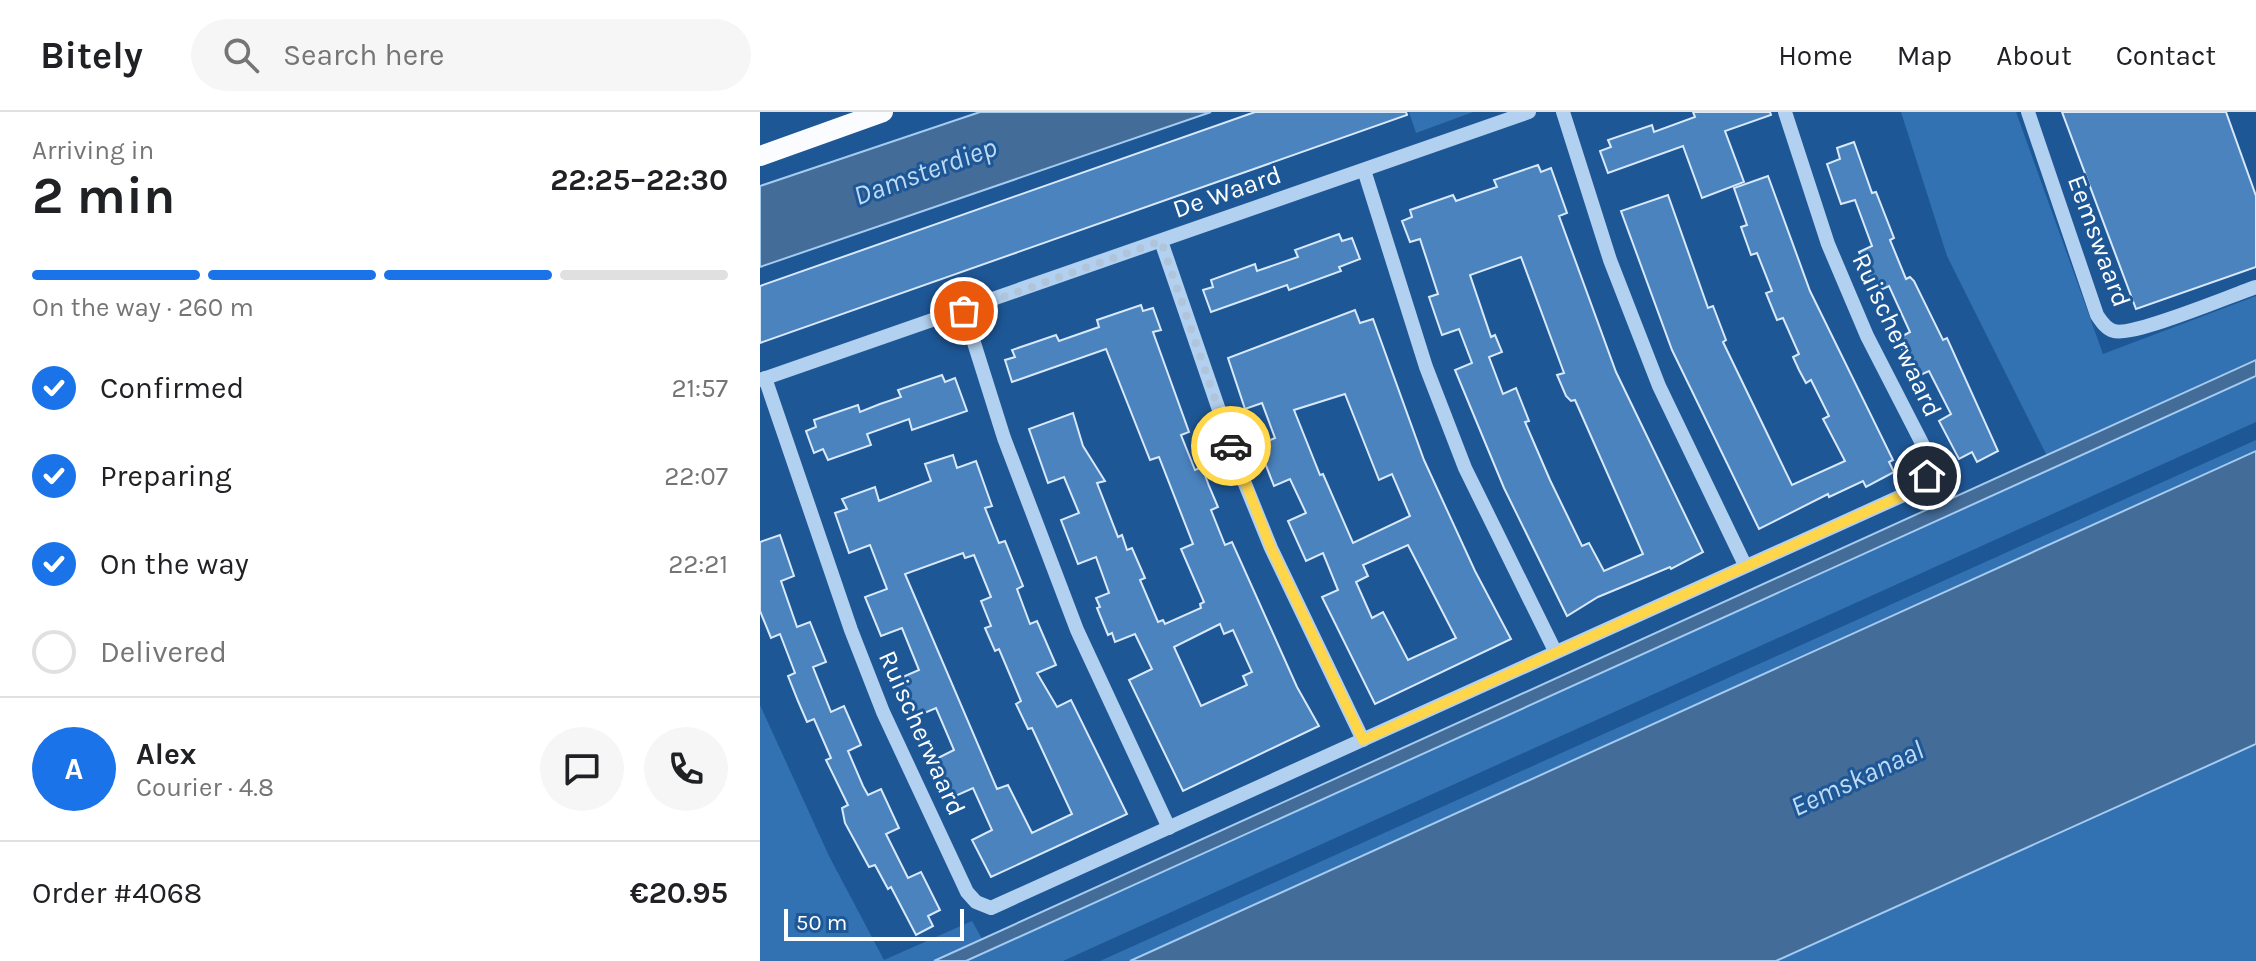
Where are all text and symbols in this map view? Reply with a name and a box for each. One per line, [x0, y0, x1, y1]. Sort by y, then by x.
search box [191, 19, 751, 91]
text: Bitely [40, 33, 143, 78]
icon: search [219, 33, 263, 77]
text: Search here [283, 37, 444, 73]
text: Home [1778, 39, 1853, 72]
text: Map [1897, 39, 1952, 72]
text: About [1996, 39, 2072, 72]
text: Contact [2116, 39, 2216, 72]
water label: Damsterdiep [849, 130, 1001, 212]
text: Arriving in [32, 135, 154, 166]
street label: De Waard [1169, 159, 1285, 225]
text: 22:25–22:30 [550, 162, 728, 198]
text: 2 min [32, 165, 175, 226]
street label: Eemswaard [2061, 171, 2137, 311]
street label: Ruischerwaard [1846, 248, 1948, 422]
pin [930, 277, 998, 345]
icon: bag [942, 289, 986, 333]
text: On the way · 260 m [32, 292, 254, 323]
icon: check [32, 366, 76, 410]
text: Confirmed [100, 370, 244, 406]
text: 21:57 [671, 373, 728, 404]
courier [1191, 406, 1271, 486]
icon: car [1209, 424, 1253, 468]
pin [1893, 442, 1961, 510]
icon: check [32, 454, 76, 498]
icon: home [1905, 454, 1949, 498]
text: Preparing [100, 458, 232, 494]
text: 22:07 [664, 461, 728, 492]
icon: check [32, 542, 76, 586]
text: On the way [100, 546, 249, 582]
text: 22:21 [668, 549, 728, 580]
text: Delivered [100, 634, 227, 670]
street label: Ruischerwaard [872, 646, 972, 820]
button: chat [540, 727, 624, 811]
button: phone [644, 727, 728, 811]
water label: Eemskanaal [1785, 733, 1929, 823]
text: Alex [136, 736, 196, 772]
text: A [65, 751, 83, 787]
text: Courier · 4.8 [136, 772, 274, 803]
text: Order #4068 [32, 875, 202, 911]
text: €20.95 [630, 875, 728, 911]
scale bar [784, 905, 964, 941]
text: 50 m [796, 910, 847, 936]

